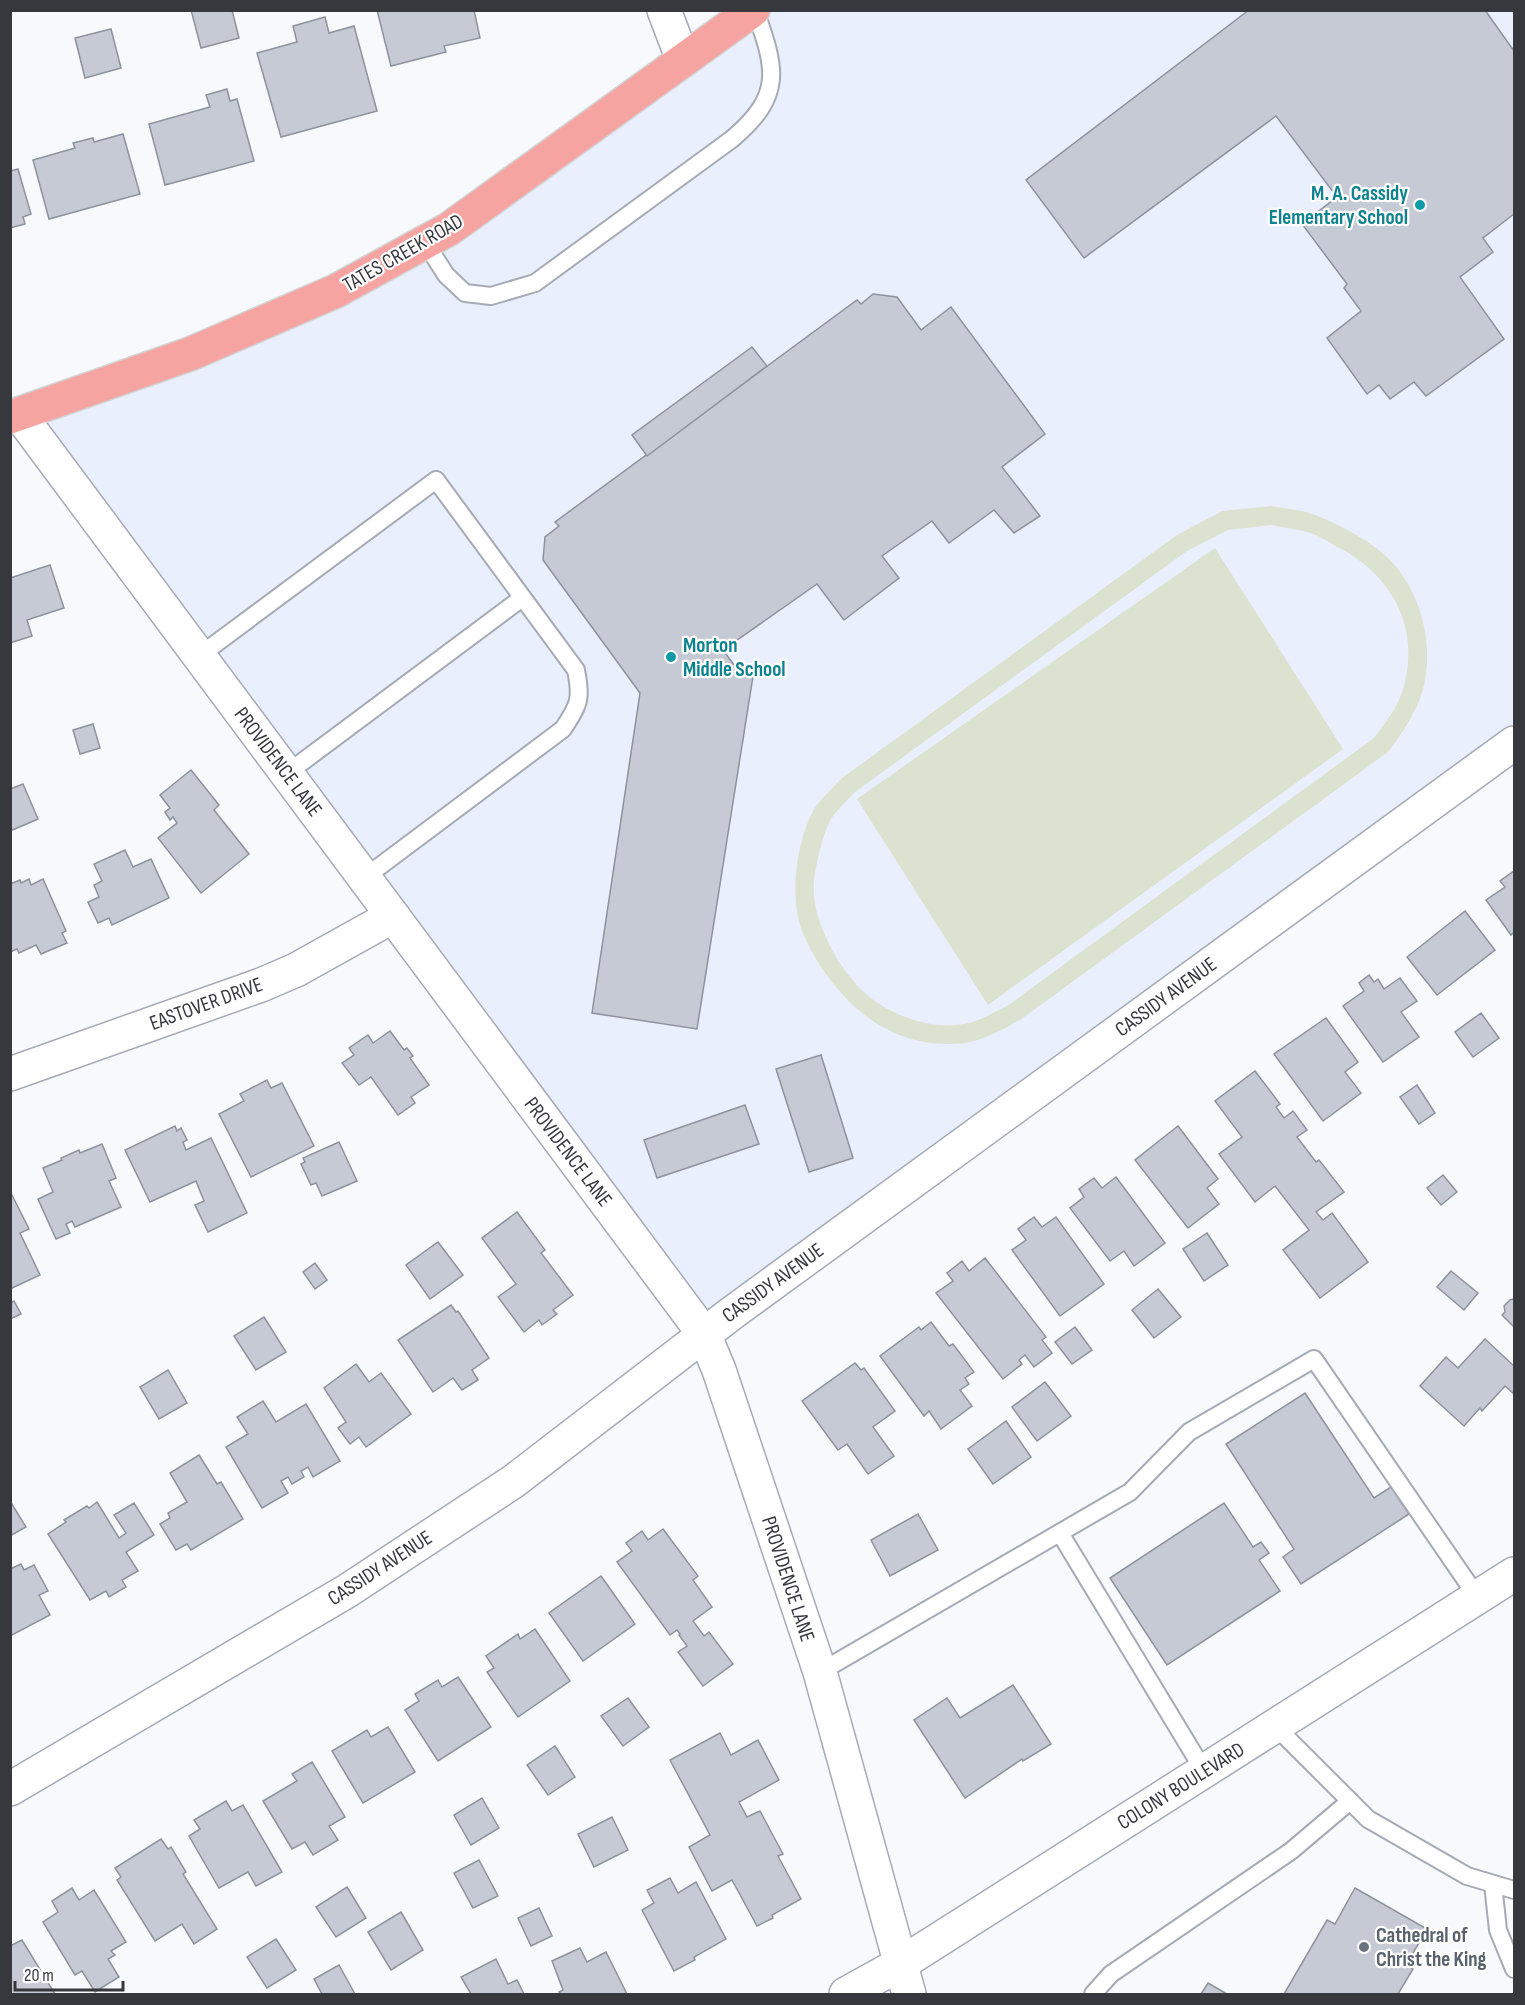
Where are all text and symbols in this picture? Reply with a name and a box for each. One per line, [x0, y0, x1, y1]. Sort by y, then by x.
place label: M. A. Cassidy Elementary School [1269, 181, 1408, 230]
marker: M. A. Cassidy Elementary School [1413, 198, 1427, 212]
street label: TATES CREEK ROAD [339, 209, 467, 297]
place label: Morton Middle School [683, 633, 786, 682]
marker: Morton Middle School [664, 650, 678, 664]
street label: PROVIDENCE LANE [229, 702, 327, 822]
street label: CASSIDY AVENUE [1110, 952, 1222, 1042]
street label: EASTOVER DRIVE [146, 972, 266, 1036]
street label: PROVIDENCE LANE [519, 1092, 617, 1212]
street label: CASSIDY AVENUE [717, 1238, 829, 1328]
street label: PROVIDENCE LANE [756, 1513, 820, 1645]
street label: CASSIDY AVENUE [323, 1525, 437, 1611]
street label: COLONY BOULEVARD [1113, 1737, 1249, 1835]
place label: Cathedral of Christ the King [1376, 1923, 1487, 1972]
marker: Cathedral of Christ the King [1357, 1940, 1371, 1954]
scale bar [15, 1954, 123, 1992]
text: 20 m [24, 1965, 54, 1986]

